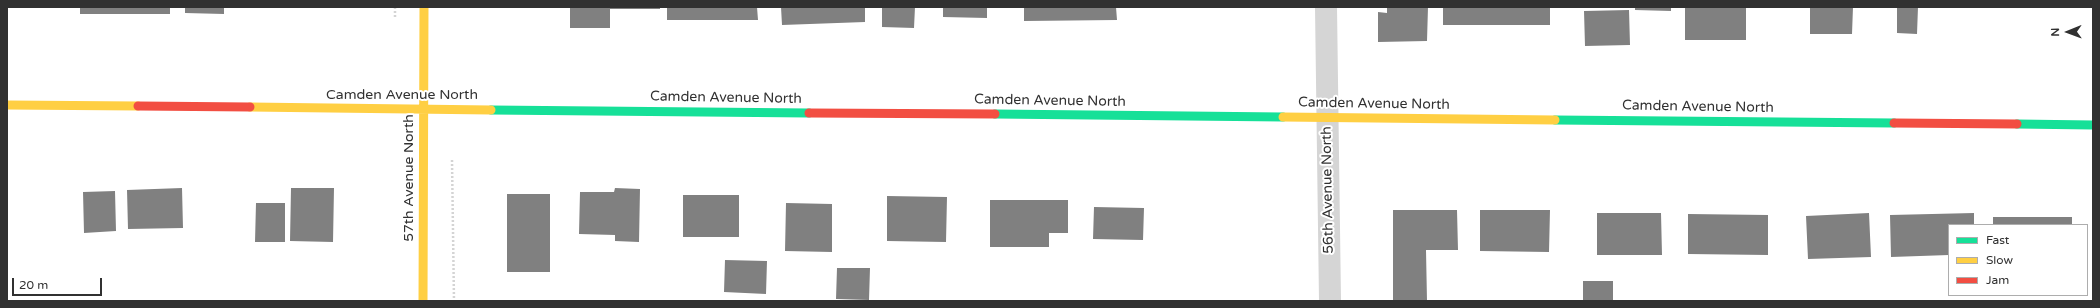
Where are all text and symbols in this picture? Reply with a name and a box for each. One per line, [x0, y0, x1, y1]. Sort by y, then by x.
north arrow [2048, 12, 2088, 52]
text: N [2049, 28, 2062, 37]
street label: Camden Avenue North [326, 87, 478, 103]
street label: Camden Avenue North [650, 88, 802, 108]
street label: Camden Avenue North [974, 91, 1126, 111]
street label: Camden Avenue North [1298, 94, 1450, 114]
street label: Camden Avenue North [1622, 97, 1774, 117]
street label: 57th Avenue North [401, 114, 417, 242]
street label: 56th Avenue North [1318, 126, 1338, 254]
legend [1948, 224, 2088, 296]
text: Fast [1986, 233, 2009, 247]
text: Slow [1986, 253, 2013, 267]
scale bar [14, 270, 104, 296]
text: Jam [1986, 273, 2009, 287]
text: 20 m [19, 278, 48, 292]

